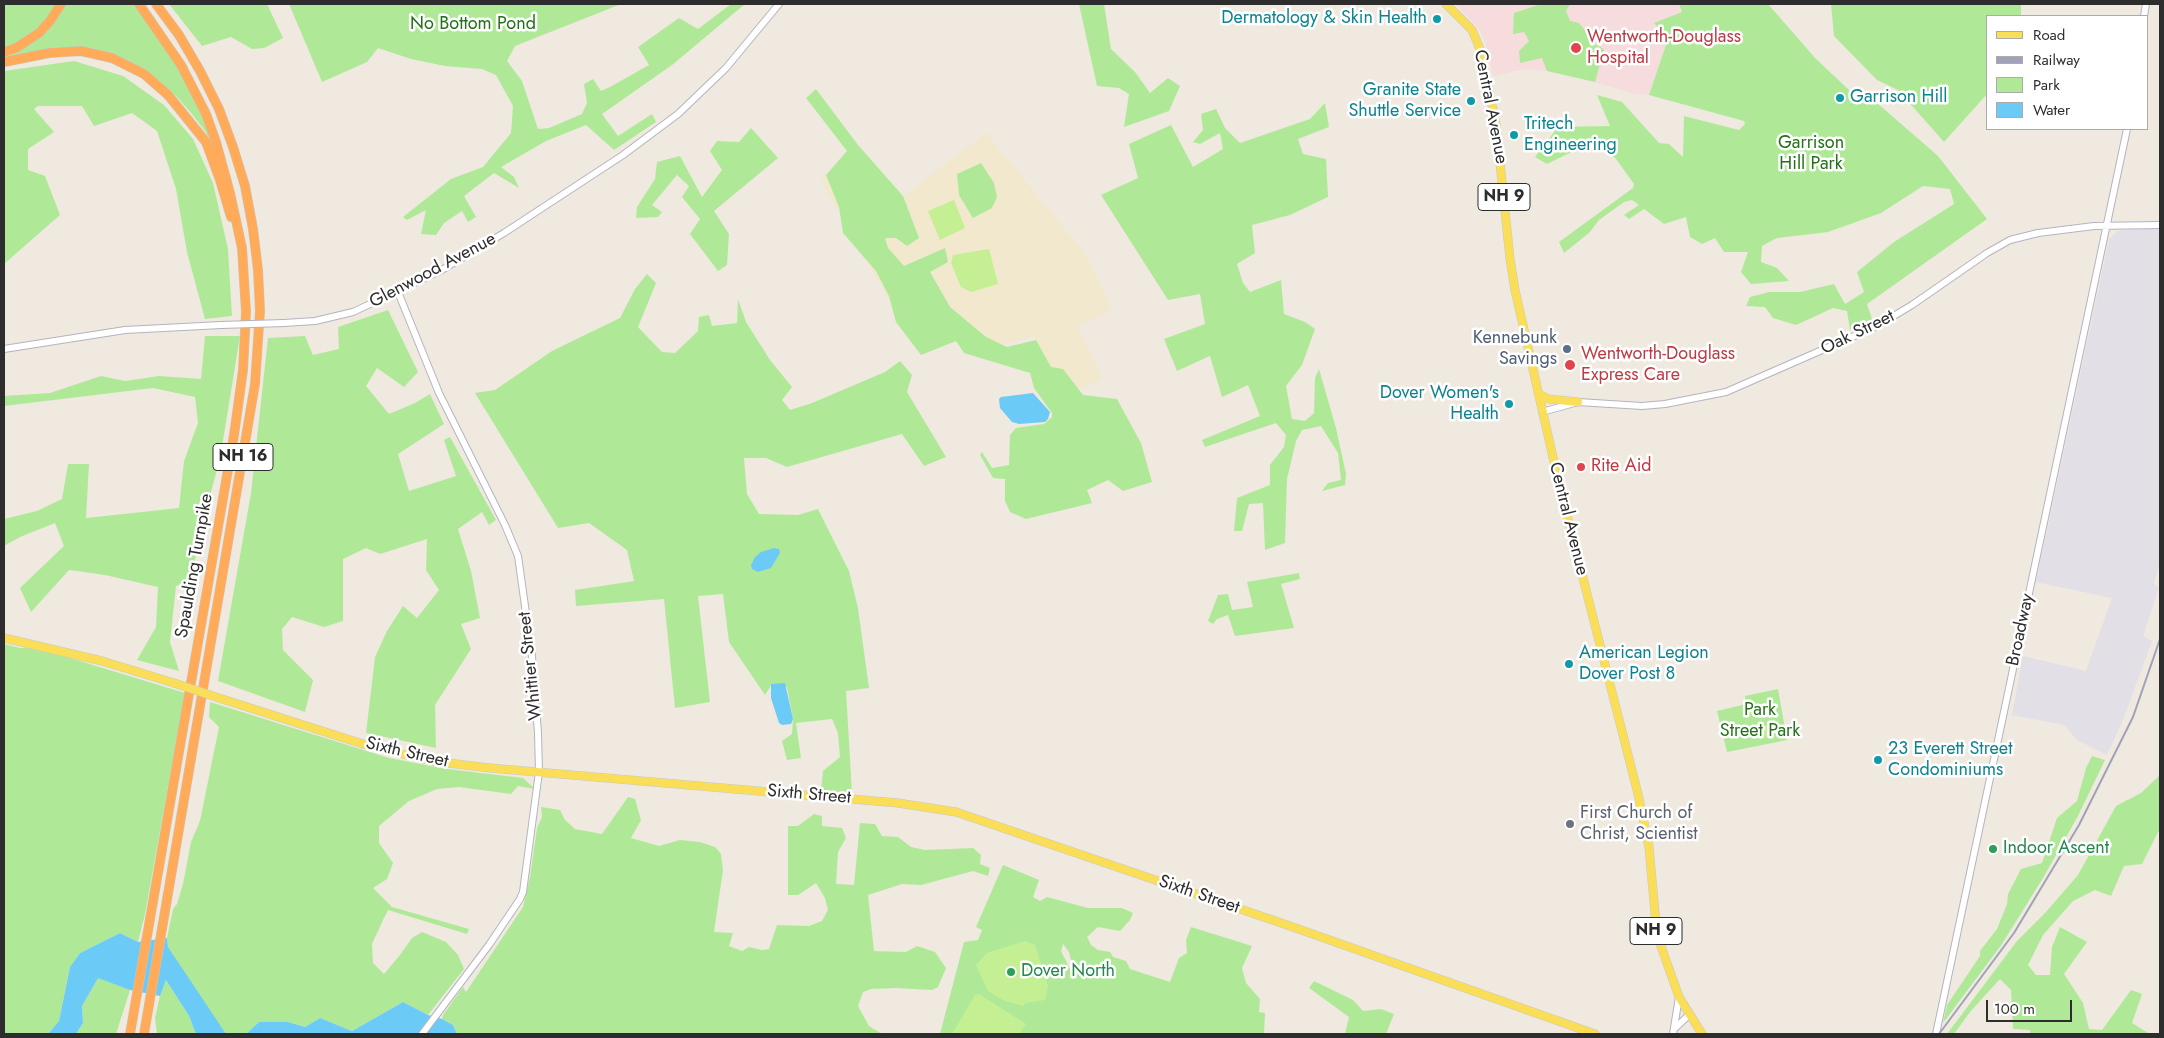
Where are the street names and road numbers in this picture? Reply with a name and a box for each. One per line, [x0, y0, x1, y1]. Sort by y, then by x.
street label: Central Avenue [1468, 48, 1512, 166]
road number: NH 9 [1478, 183, 1530, 210]
street label: Glenwood Avenue [366, 229, 500, 313]
street label: Oak Street [1818, 306, 1898, 360]
road number: NH 16 [213, 444, 273, 471]
street label: Central Avenue [1544, 460, 1592, 578]
street label: Spaulding Turnpike [172, 492, 218, 640]
street label: Broadway [2003, 592, 2039, 668]
street label: Whittier Street [515, 611, 547, 721]
street label: Sixth Street [364, 733, 450, 773]
street label: Sixth Street [766, 781, 852, 809]
street label: Sixth Street [1156, 871, 1242, 919]
road number: NH 9 [1630, 918, 1682, 944]

